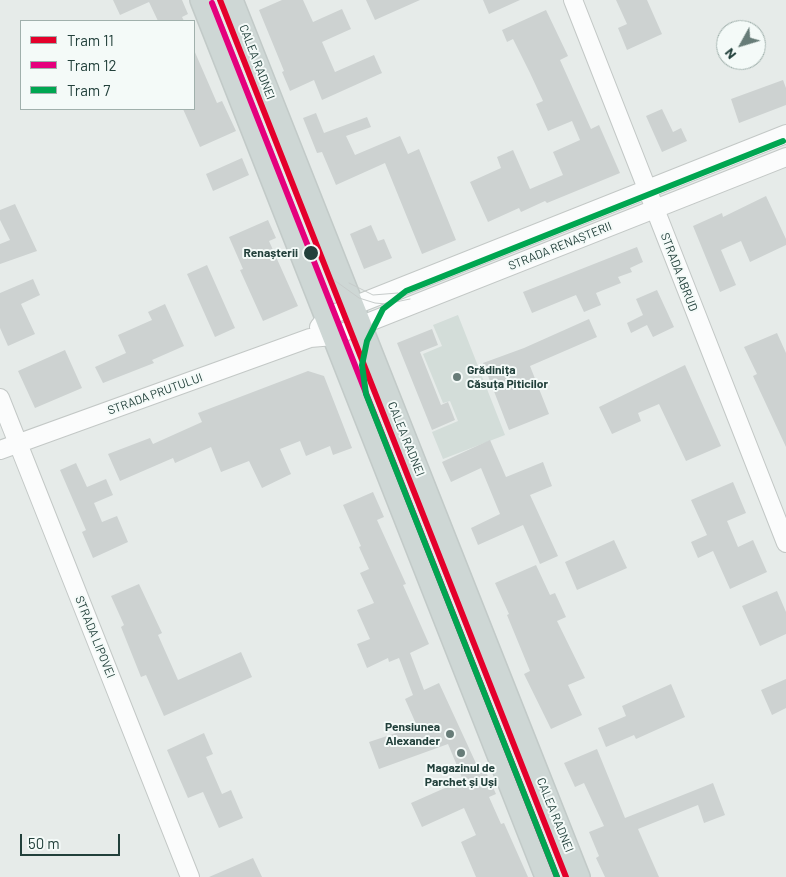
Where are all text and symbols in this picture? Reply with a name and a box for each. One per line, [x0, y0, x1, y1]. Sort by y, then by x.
legend [20, 20, 195, 110]
north arrow [716, 20, 766, 70]
street label: CALEA RADNEI [236, 22, 278, 102]
text: Tram 11 [67, 31, 114, 49]
text: N [720, 45, 739, 63]
text: Tram 12 [67, 56, 117, 74]
text: Tram 7 [67, 81, 110, 99]
street label: STRADA RENAȘTERII [506, 219, 614, 273]
street label: STRADA ABRUD [657, 231, 701, 313]
marker: Renașterii [302, 244, 320, 262]
place label: Renașterii [243, 246, 298, 260]
place label: Grădinița Căsuța Piticilor [467, 363, 548, 391]
street label: STRADA PRUTULUI [106, 370, 204, 418]
marker: Grădinița Căsuța Piticilor [451, 371, 463, 383]
street label: CALEA RADNEI [385, 400, 427, 478]
street label: STRADA LIPOVEI [72, 594, 118, 680]
place label: Pensiunea Alexander [385, 720, 440, 748]
marker: Pensiunea Alexander [444, 728, 456, 740]
marker: Magazinul de Parchet și Uși [455, 747, 467, 759]
place label: Magazinul de Parchet și Uși [425, 761, 497, 789]
street label: CALEA RADNEI [534, 776, 576, 854]
scale bar [22, 824, 122, 856]
text: 50 m [28, 834, 60, 852]

